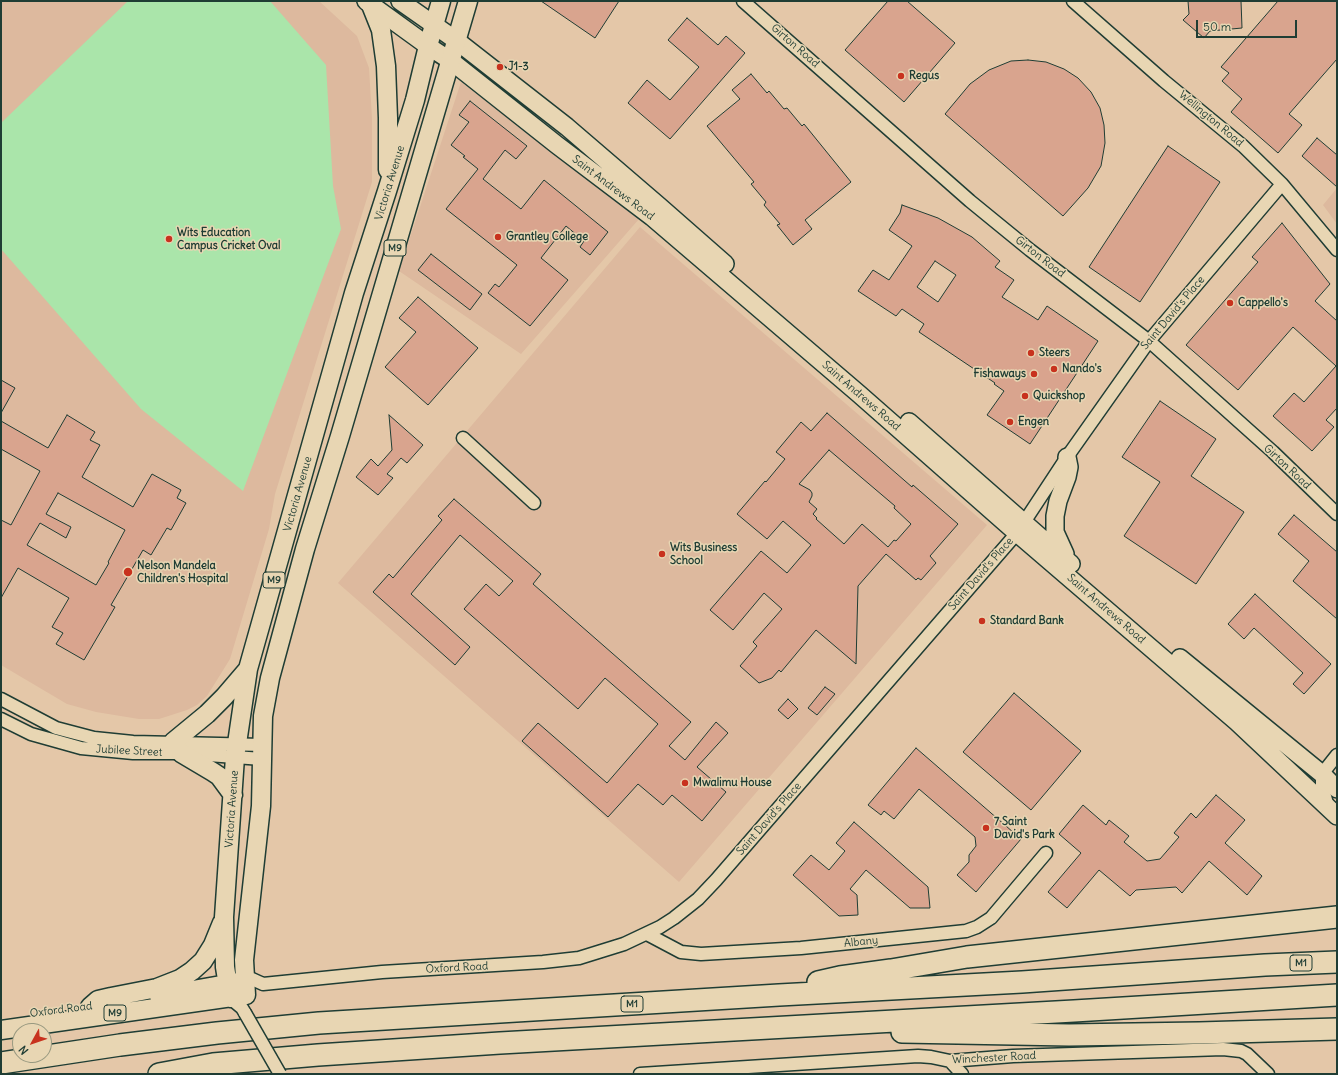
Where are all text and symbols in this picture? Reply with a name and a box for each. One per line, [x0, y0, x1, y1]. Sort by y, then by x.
scale bar [1198, 12, 1299, 38]
text: 50 m [1203, 19, 1231, 34]
street label: Girton Road [768, 21, 822, 71]
place label: J1-3 [508, 60, 529, 74]
marker: J1-3 [495, 62, 505, 72]
place label: Regus [909, 69, 939, 83]
marker: Regus [896, 71, 906, 81]
street label: Wellington Road [1176, 88, 1246, 150]
street label: Victoria Avenue [372, 144, 408, 222]
street label: Saint Andrews Road [569, 153, 657, 223]
place label: Wits Education Campus Cricket Oval [177, 226, 280, 252]
place label: Grantley College [506, 230, 588, 244]
marker: Grantley College [493, 232, 503, 242]
street label: Girton Road [1012, 233, 1068, 281]
marker: Wits Education Campus Cricket Oval [164, 234, 174, 244]
road number: M9 [384, 240, 406, 256]
street label: Saint David's Place [1138, 273, 1208, 353]
place label: Cappello's [1238, 296, 1288, 310]
marker: Cappello's [1225, 298, 1235, 308]
place label: Steers [1039, 346, 1070, 360]
marker: Steers [1026, 348, 1036, 358]
street label: Saint Andrews Road [819, 358, 903, 434]
place label: Nando's [1062, 362, 1102, 376]
marker: Nando's [1049, 364, 1059, 374]
place label: Fishaways [974, 367, 1026, 381]
marker: Fishaways [1029, 369, 1039, 379]
place label: Quickshop [1033, 389, 1085, 403]
marker: Quickshop [1020, 391, 1030, 401]
place label: Engen [1018, 415, 1049, 429]
marker: Engen [1005, 417, 1015, 427]
street label: Girton Road [1261, 442, 1313, 492]
street label: Victoria Avenue [281, 455, 315, 533]
street label: Saint David's Place [946, 535, 1016, 613]
place label: Wits Business School [670, 541, 737, 567]
marker: Wits Business School [657, 549, 667, 559]
place label: Nelson Mandela Children's Hospital [137, 559, 228, 585]
marker: Nelson Mandela Children's Hospital [122, 566, 134, 578]
street label: Saint Andrews Road [1064, 571, 1148, 647]
road number: M9 [263, 572, 285, 588]
place label: Standard Bank [990, 614, 1064, 628]
marker: Standard Bank [977, 616, 987, 626]
street label: Jubilee Street [95, 743, 163, 759]
street label: Victoria Avenue [223, 770, 241, 848]
place label: Mwalimu House [693, 776, 772, 790]
marker: Mwalimu House [680, 778, 690, 788]
street label: Saint David's Place [734, 780, 804, 858]
place label: 7 Saint David's Park [994, 815, 1055, 841]
marker: 7 Saint David's Park [981, 823, 991, 833]
street label: Albany [843, 934, 879, 950]
road number: M1 [1290, 955, 1312, 971]
street label: Oxford Road [425, 960, 489, 976]
road number: M1 [621, 996, 643, 1012]
street label: Oxford Road [29, 1000, 93, 1020]
road number: M9 [104, 1005, 126, 1021]
north arrow [12, 1023, 52, 1063]
text: N [16, 1043, 31, 1057]
street label: Winchester Road [952, 1049, 1036, 1067]

